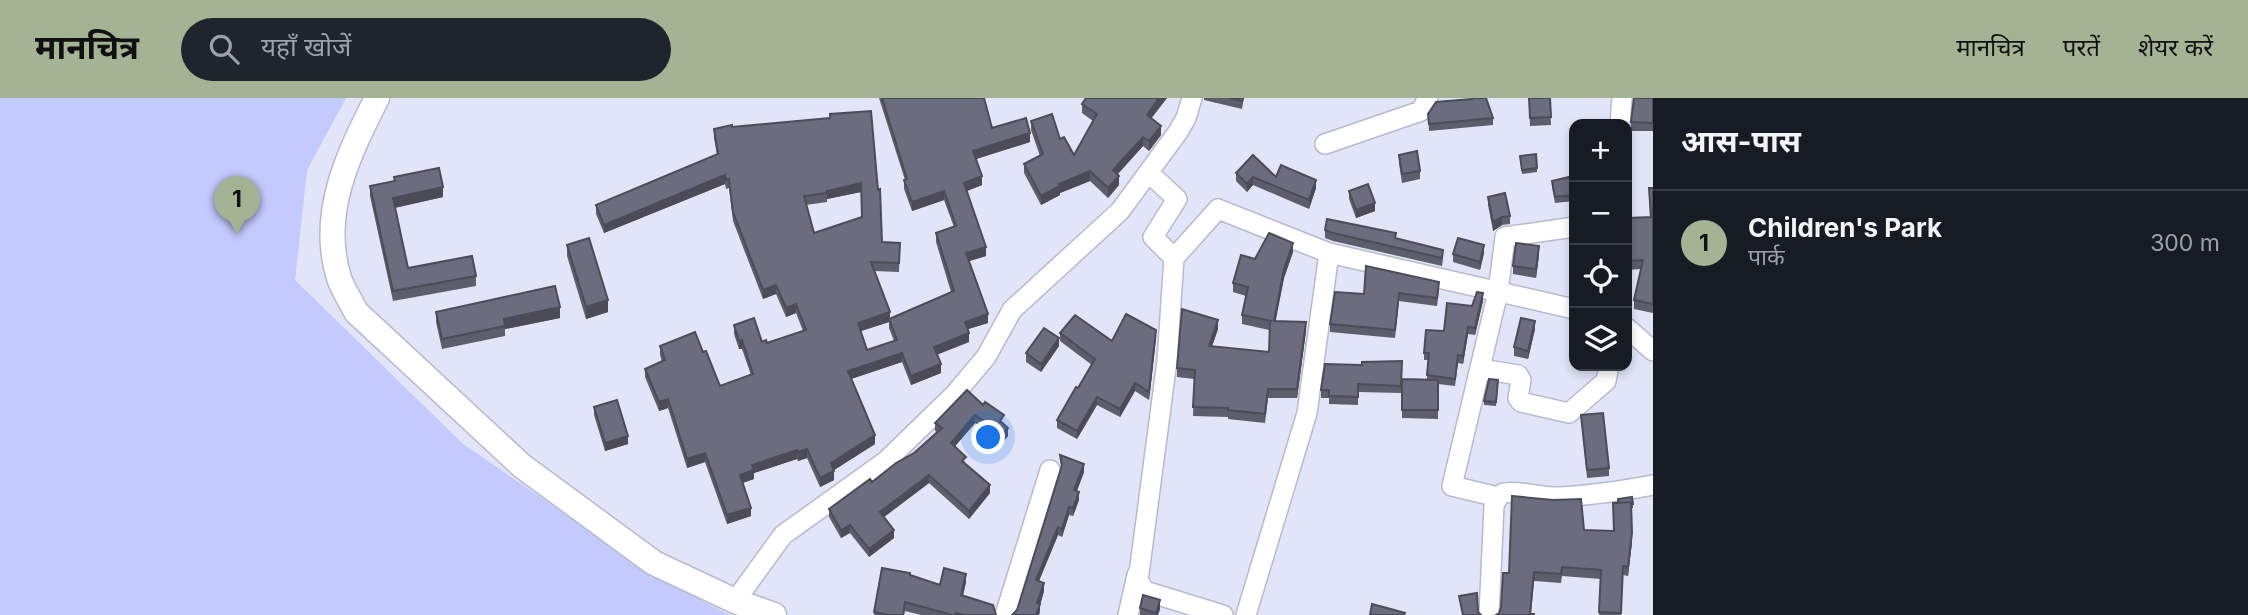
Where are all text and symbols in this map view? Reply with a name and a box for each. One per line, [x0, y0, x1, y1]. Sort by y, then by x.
search box [181, 18, 671, 81]
text: मानचित्र [35, 27, 139, 67]
icon: search [205, 30, 243, 68]
text: यहाँ खोजें [261, 31, 351, 62]
text: मानचित्र [1956, 33, 2025, 62]
text: परतें [2063, 33, 2100, 62]
text: शेयर करें [2138, 33, 2213, 62]
map controls [1569, 119, 1632, 371]
button: + [1569, 119, 1632, 182]
text: आस-पास [1681, 123, 1801, 159]
pin: 1 [214, 176, 260, 234]
button: − [1569, 182, 1632, 245]
text: Children's Park [1748, 212, 1942, 243]
text: 1 [1699, 229, 1709, 257]
text: 300 m [2150, 229, 2220, 257]
text: पार्क [1748, 243, 1785, 271]
button: locate [1569, 245, 1632, 308]
button: layers [1569, 308, 1632, 371]
your location [971, 420, 1005, 454]

